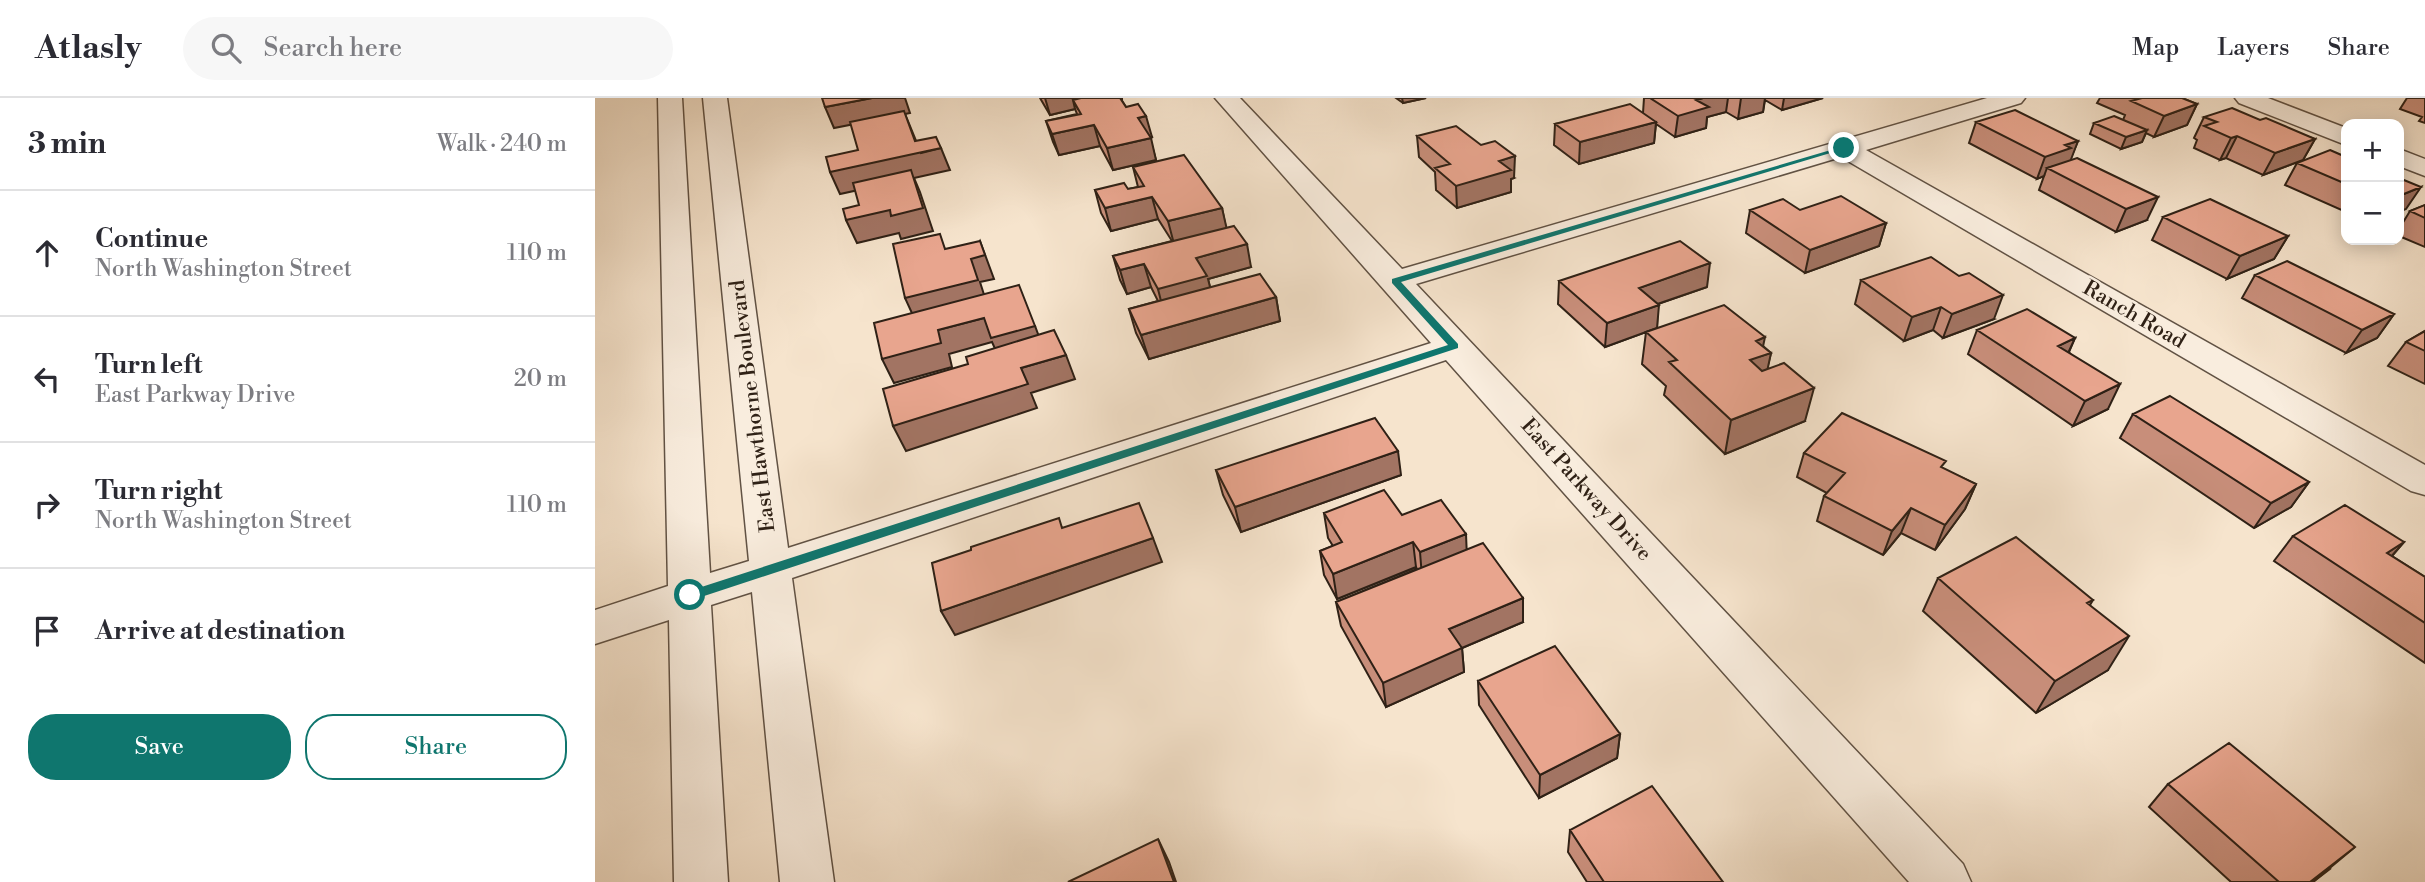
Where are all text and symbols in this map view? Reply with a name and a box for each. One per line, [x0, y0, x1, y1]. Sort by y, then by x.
search box [183, 17, 673, 80]
text: Atlasly [35, 28, 141, 69]
icon: search [207, 29, 245, 67]
text: Search here [263, 32, 402, 64]
text: Map [2132, 33, 2179, 63]
text: Layers [2217, 33, 2289, 63]
text: Share [2327, 33, 2390, 63]
map controls [2341, 119, 2404, 245]
button: + [2341, 119, 2404, 182]
text: 3 min [28, 125, 106, 163]
text: Walk · 240 m [437, 130, 567, 158]
route end [1828, 132, 1859, 163]
button: − [2341, 182, 2404, 245]
text: Continue [95, 223, 208, 255]
icon: ahead [28, 234, 66, 272]
text: 110 m [507, 239, 567, 267]
text: North Washington Street [95, 255, 352, 283]
street label: Ranch Road [2078, 275, 2190, 355]
street label: East Hawthorne Boulevard [725, 278, 781, 534]
text: Turn left [95, 349, 203, 381]
icon: left [28, 360, 66, 398]
text: 20 m [514, 365, 567, 393]
text: East Parkway Drive [95, 381, 295, 409]
street label: East Parkway Drive [1515, 413, 1657, 567]
text: Turn right [95, 475, 223, 507]
icon: right [28, 486, 66, 524]
text: 110 m [507, 491, 567, 519]
text: North Washington Street [95, 507, 352, 535]
route start [674, 579, 705, 610]
icon: arrive [28, 612, 66, 650]
text: Arrive at destination [95, 615, 345, 647]
button: Save [28, 714, 291, 780]
button: Share [305, 714, 567, 780]

